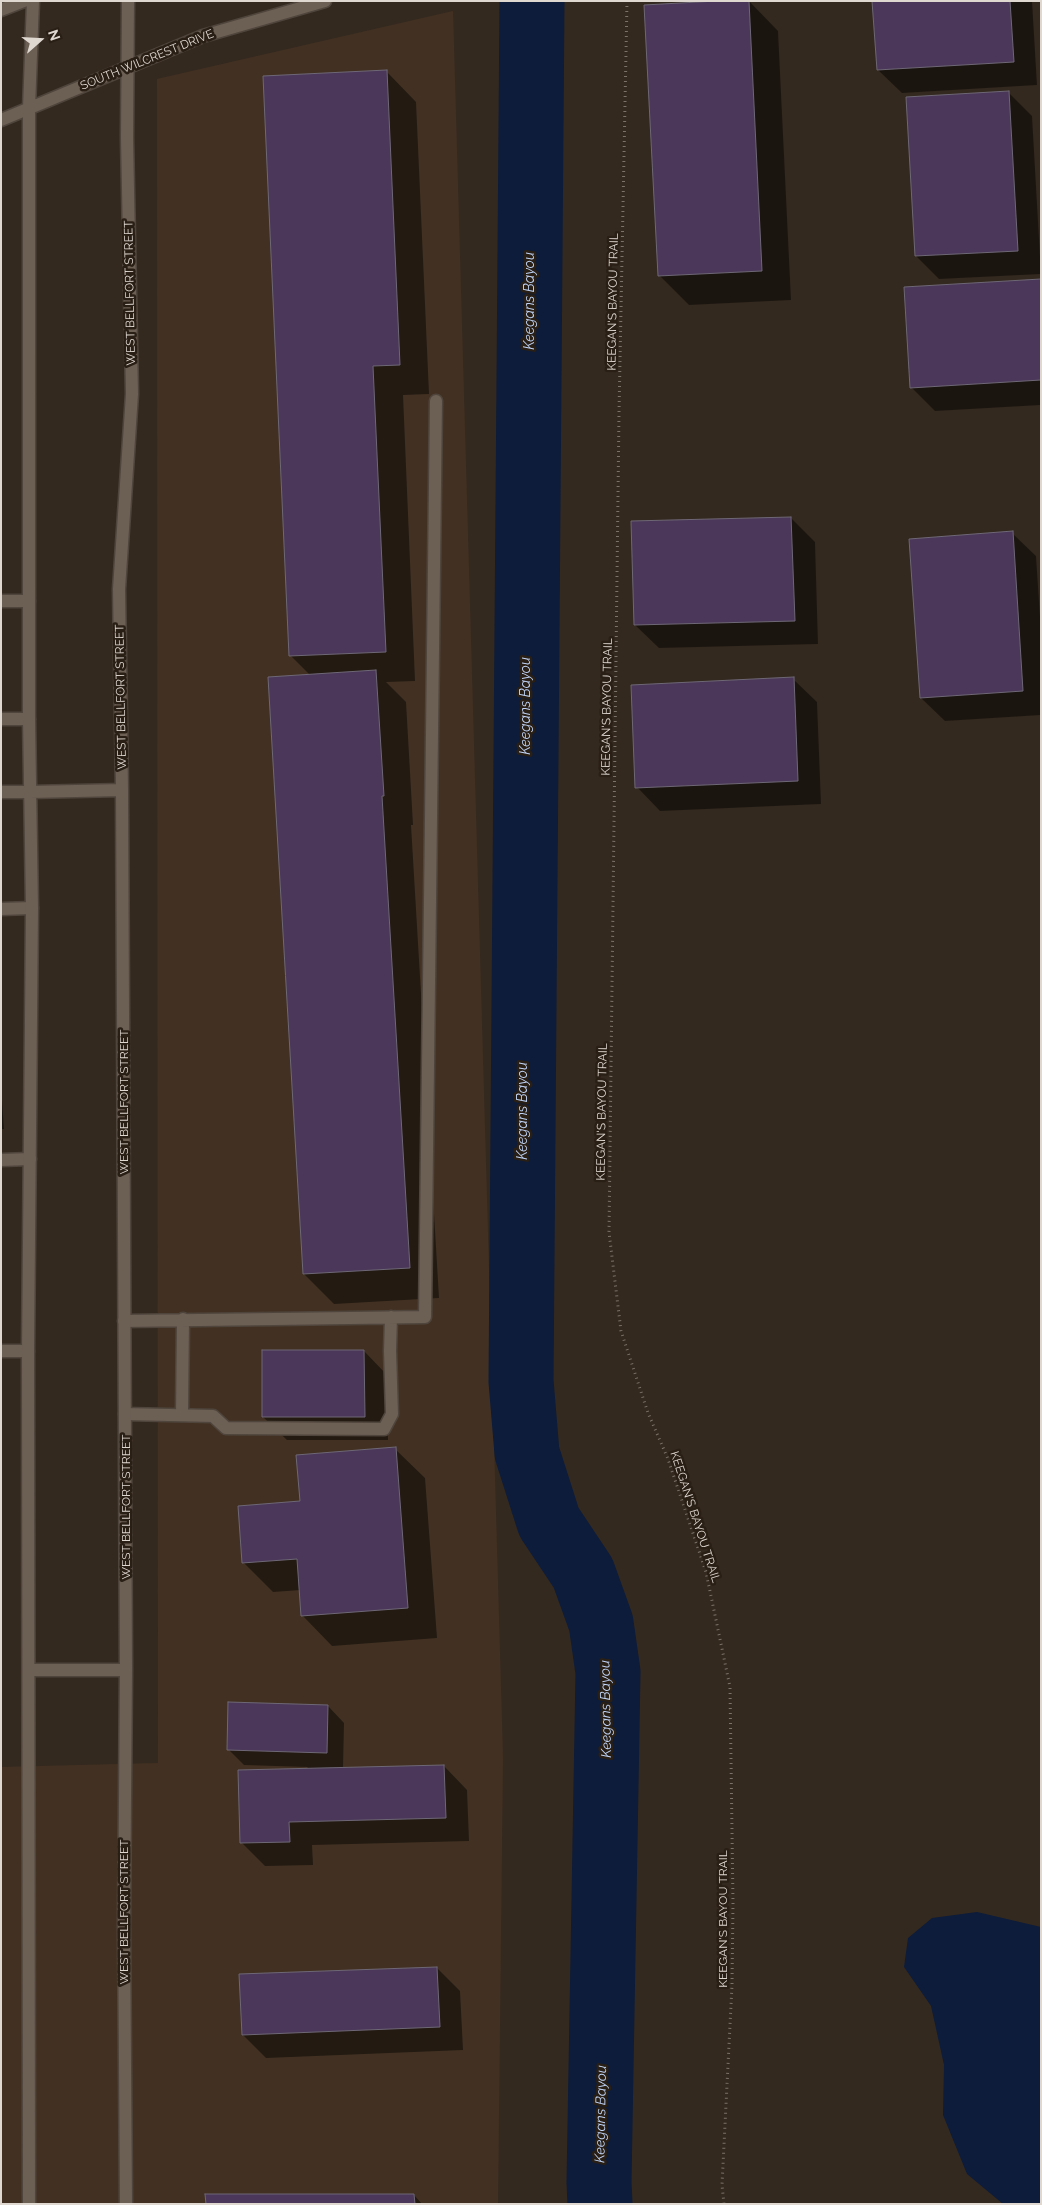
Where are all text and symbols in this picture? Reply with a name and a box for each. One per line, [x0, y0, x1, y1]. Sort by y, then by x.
north arrow [15, 15, 65, 65]
text: N [45, 27, 63, 43]
street label: SOUTH WILCREST DRIVE [78, 27, 216, 93]
street label: WEST BELLFORT STREET [122, 220, 138, 366]
street label: KEEGAN'S BAYOU TRAIL [605, 233, 621, 371]
water label: Keegans Bayou [522, 252, 538, 350]
street label: WEST BELLFORT STREET [113, 624, 129, 770]
street label: KEEGAN'S BAYOU TRAIL [599, 638, 615, 776]
water label: Keegans Bayou [518, 657, 534, 755]
street label: WEST BELLFORT STREET [117, 1029, 131, 1175]
street label: KEEGAN'S BAYOU TRAIL [594, 1043, 610, 1181]
water label: Keegans Bayou [515, 1062, 531, 1160]
street label: WEST BELLFORT STREET [119, 1434, 133, 1580]
street label: KEEGAN'S BAYOU TRAIL [667, 1449, 723, 1585]
water label: Keegans Bayou [597, 1660, 615, 1758]
street label: WEST BELLFORT STREET [117, 1839, 131, 1985]
street label: KEEGAN'S BAYOU TRAIL [716, 1850, 730, 1988]
water label: Keegans Bayou [592, 2065, 610, 2163]

